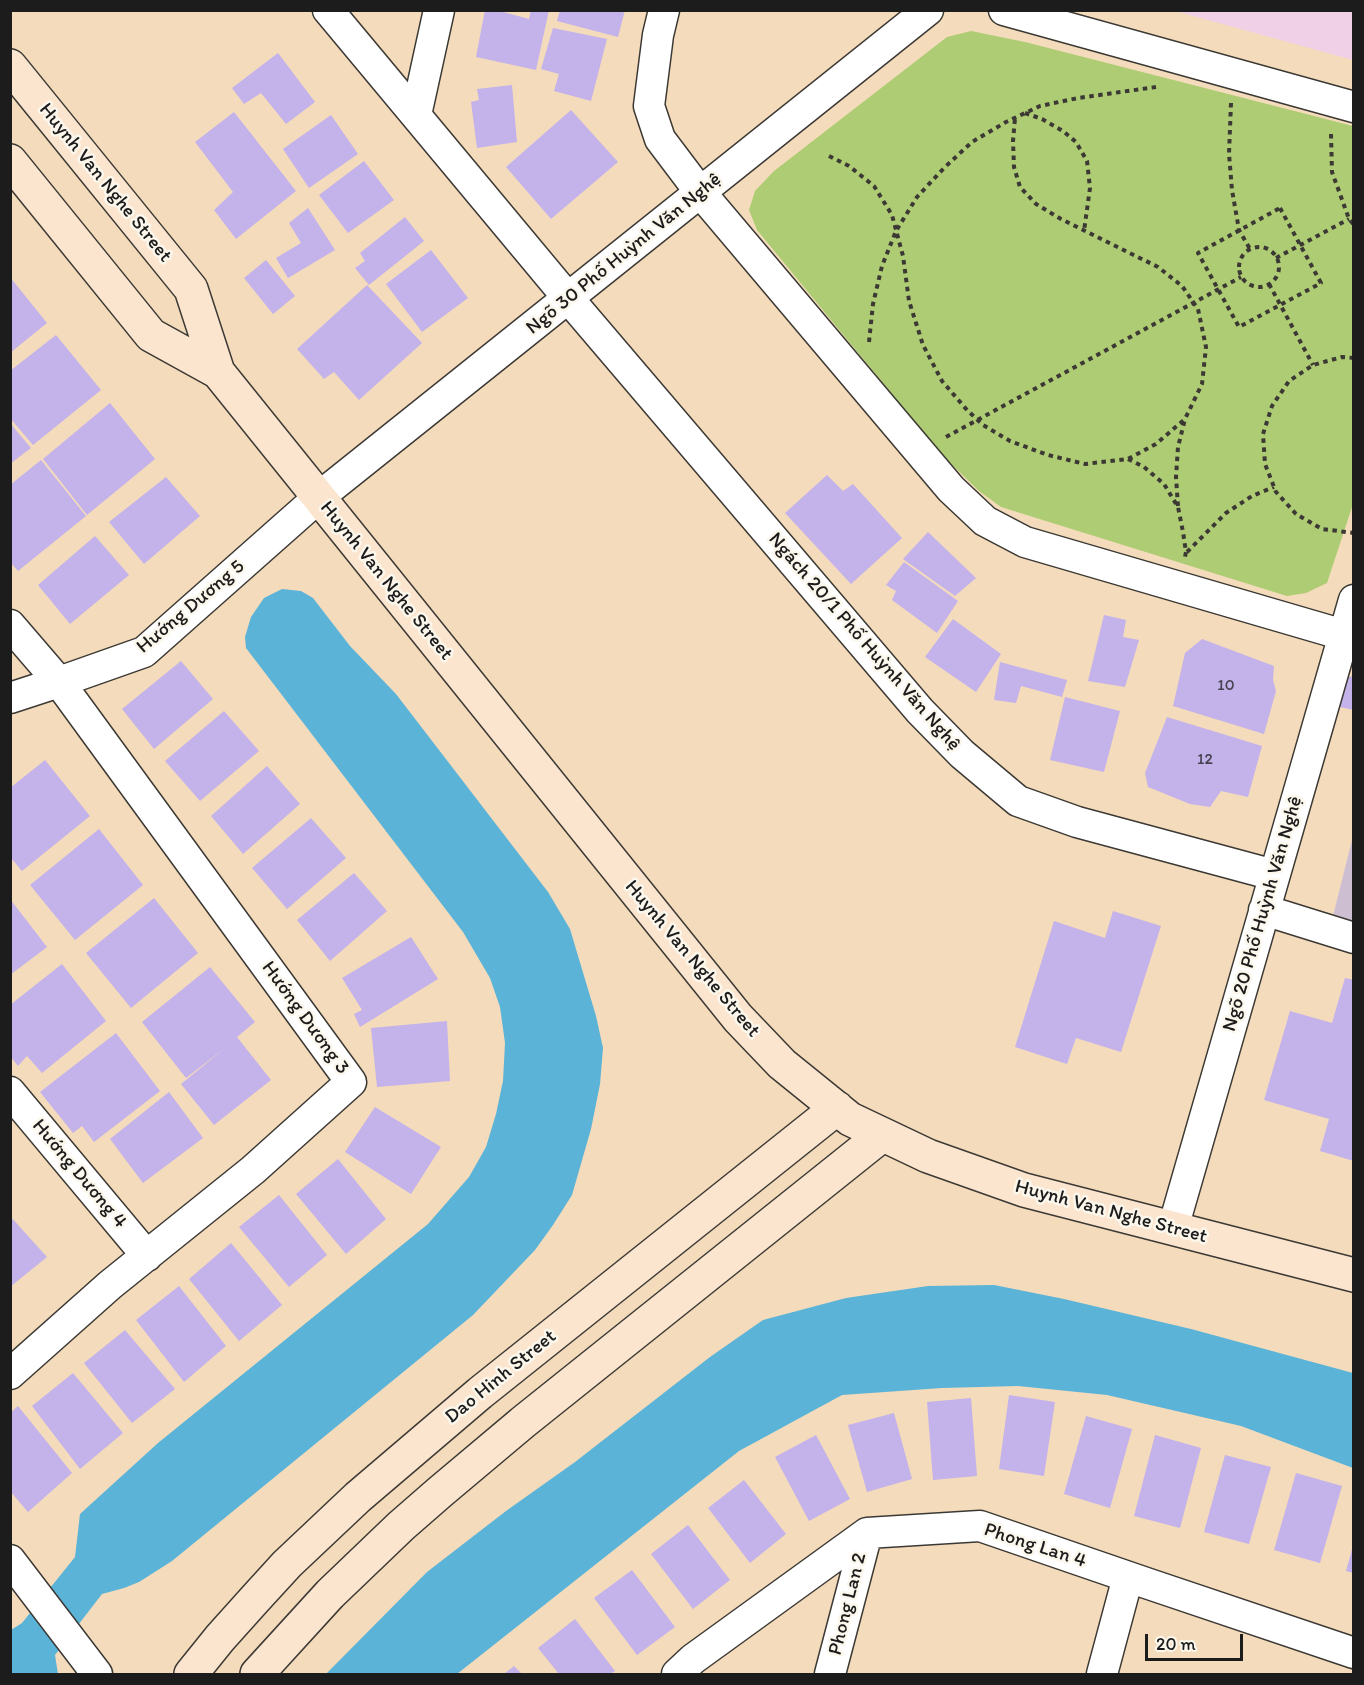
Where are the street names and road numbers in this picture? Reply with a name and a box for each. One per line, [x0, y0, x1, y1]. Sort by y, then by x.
street label: Huynh Van Nghe Street [33, 99, 177, 267]
street label: Ngõ 30 Phố Huỳnh Văn Nghệ [522, 168, 726, 340]
street label: Huynh Van Nghe Street [314, 497, 458, 665]
street label: Ngách 20/1 Phố Huỳnh Văn Nghệ [763, 528, 965, 756]
street label: Hướng Dương 5 [132, 555, 250, 659]
street label: Ngõ 20 Phố Huỳnh Văn Nghệ [1218, 794, 1308, 1034]
street label: Huynh Van Nghe Street [619, 875, 765, 1043]
street label: Hướng Dương 3 [256, 957, 354, 1079]
street label: Hướng Dương 4 [26, 1115, 132, 1233]
street label: Huynh Van Nghe Street [1012, 1175, 1210, 1249]
street label: Dao Hinh Street [441, 1325, 561, 1429]
street label: Phong Lan 4 [981, 1518, 1089, 1574]
street label: Phong Lan 2 [824, 1550, 872, 1658]

